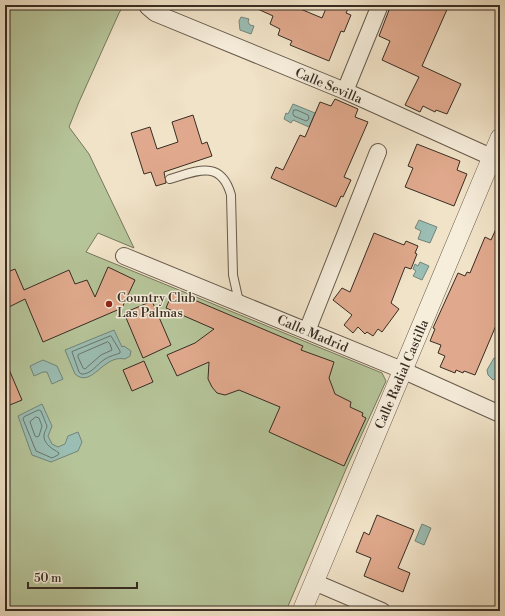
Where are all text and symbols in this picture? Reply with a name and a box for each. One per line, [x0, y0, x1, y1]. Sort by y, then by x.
street label: Calle Sevilla [293, 65, 365, 107]
place label: Country Club Las Palmas [117, 290, 196, 321]
marker: Country Club Las Palmas [104, 299, 114, 309]
street label: Calle Madrid [275, 312, 351, 356]
street label: Calle Radial Castilla [372, 317, 432, 432]
scale bar [28, 564, 137, 590]
text: 50 m [34, 571, 62, 586]

